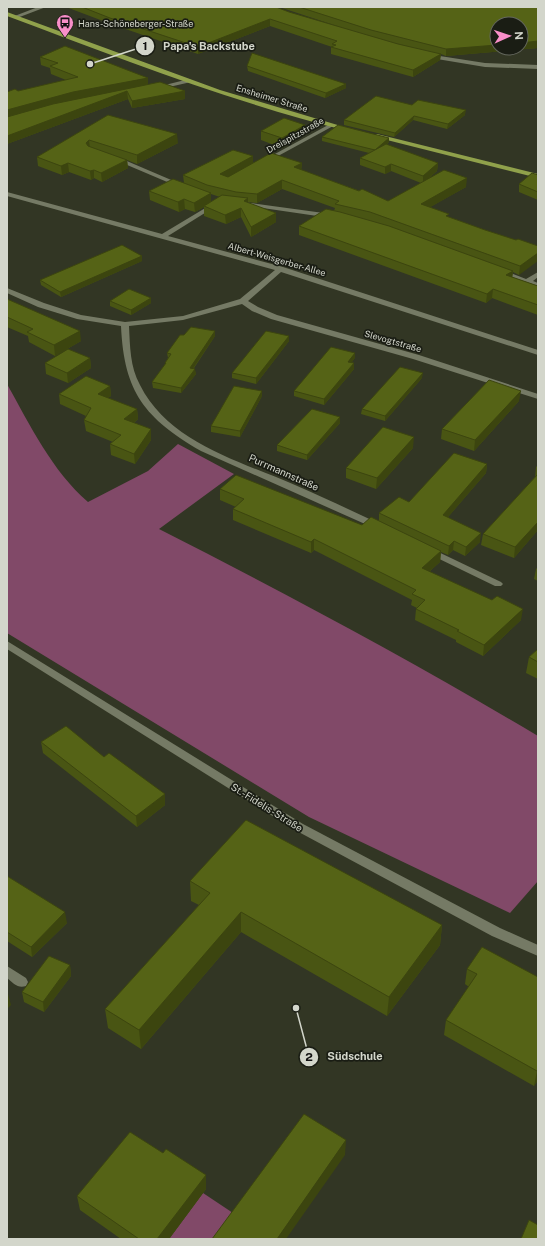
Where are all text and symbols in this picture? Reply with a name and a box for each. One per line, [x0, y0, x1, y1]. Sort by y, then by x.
bus stop icon: Hans-Schöneberger-Straße [55, 13, 75, 38]
north arrow [489, 16, 529, 56]
place label: Hans-Schöneberger-Straße [78, 18, 193, 29]
text: N [513, 31, 525, 40]
callout: Papa's Backstube [135, 34, 262, 57]
text: 1 [142, 39, 148, 53]
text: Papa's Backstube [163, 40, 255, 52]
street label: Ensheimer Straße [235, 82, 309, 114]
street label: Dreispitzstraße [264, 115, 326, 155]
street label: Albert-Weisgerber-Allee [227, 240, 327, 278]
street label: Slevogtstraße [363, 328, 423, 354]
street label: Purrmannstraße [247, 451, 321, 493]
street label: St.-Fidelis-Straße [229, 780, 305, 834]
callout: Südschule [299, 1045, 390, 1068]
text: 2 [305, 1050, 313, 1064]
text: Südschule [327, 1050, 383, 1062]

